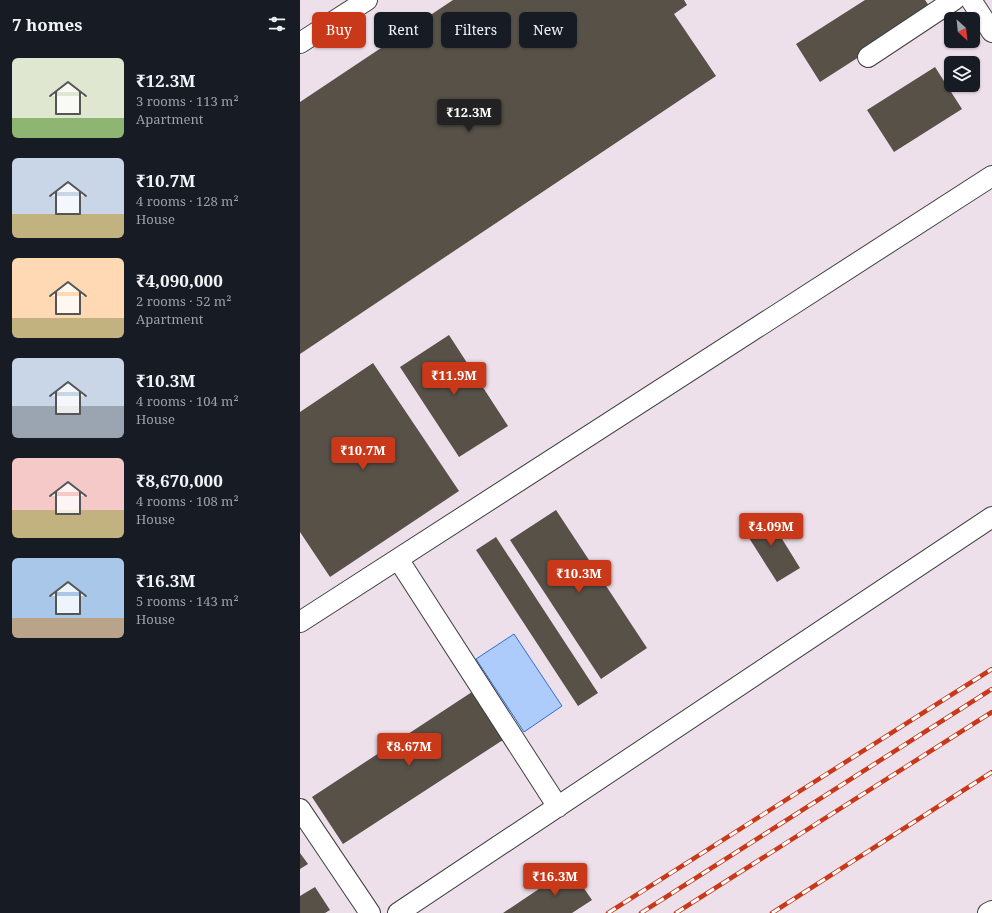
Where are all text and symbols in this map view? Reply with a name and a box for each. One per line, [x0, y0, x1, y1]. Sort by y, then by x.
chip: Buy [312, 12, 366, 48]
chip: Rent [374, 12, 433, 48]
chip: Filters [441, 12, 511, 48]
chip: New [519, 12, 577, 48]
north arrow [944, 12, 980, 48]
map controls [944, 12, 980, 92]
text: 7 homes [12, 13, 82, 36]
icon: filters [266, 13, 288, 35]
button: layers [944, 56, 980, 92]
text: ₹12.3M [136, 69, 196, 92]
icon: home [44, 74, 92, 122]
text: 3 rooms · 113 m² [136, 92, 239, 110]
pin: ₹12.3M [436, 99, 502, 133]
text: ₹12.3M [446, 103, 492, 121]
text: Apartment [136, 110, 203, 128]
text: ₹10.7M [136, 169, 196, 192]
icon: home [44, 174, 92, 222]
text: 4 rooms · 128 m² [136, 192, 239, 210]
text: House [136, 210, 175, 228]
text: ₹4,090,000 [136, 269, 223, 292]
icon: home [44, 274, 92, 322]
text: 2 rooms · 52 m² [136, 292, 231, 310]
text: Apartment [136, 310, 203, 328]
pin: ₹11.9M [421, 362, 487, 396]
text: ₹11.9M [431, 366, 477, 384]
text: ₹10.3M [136, 369, 196, 392]
icon: home [44, 374, 92, 422]
text: 4 rooms · 104 m² [136, 392, 239, 410]
text: House [136, 410, 175, 428]
pin: ₹10.7M [330, 437, 396, 471]
text: ₹10.7M [340, 441, 386, 459]
text: ₹8,670,000 [136, 469, 223, 492]
icon: home [44, 474, 92, 522]
text: 4 rooms · 108 m² [136, 492, 239, 510]
text: House [136, 510, 175, 528]
pin: ₹4.09M [738, 513, 804, 547]
text: ₹4.09M [748, 517, 794, 535]
pin: ₹10.3M [546, 560, 612, 594]
text: ₹10.3M [556, 564, 602, 582]
text: ₹16.3M [136, 569, 196, 592]
icon: home [44, 574, 92, 622]
text: 5 rooms · 143 m² [136, 592, 239, 610]
text: House [136, 610, 175, 628]
pin: ₹8.67M [376, 733, 442, 767]
text: ₹8.67M [386, 737, 432, 755]
pin: ₹16.3M [522, 863, 588, 897]
text: ₹16.3M [532, 867, 578, 885]

